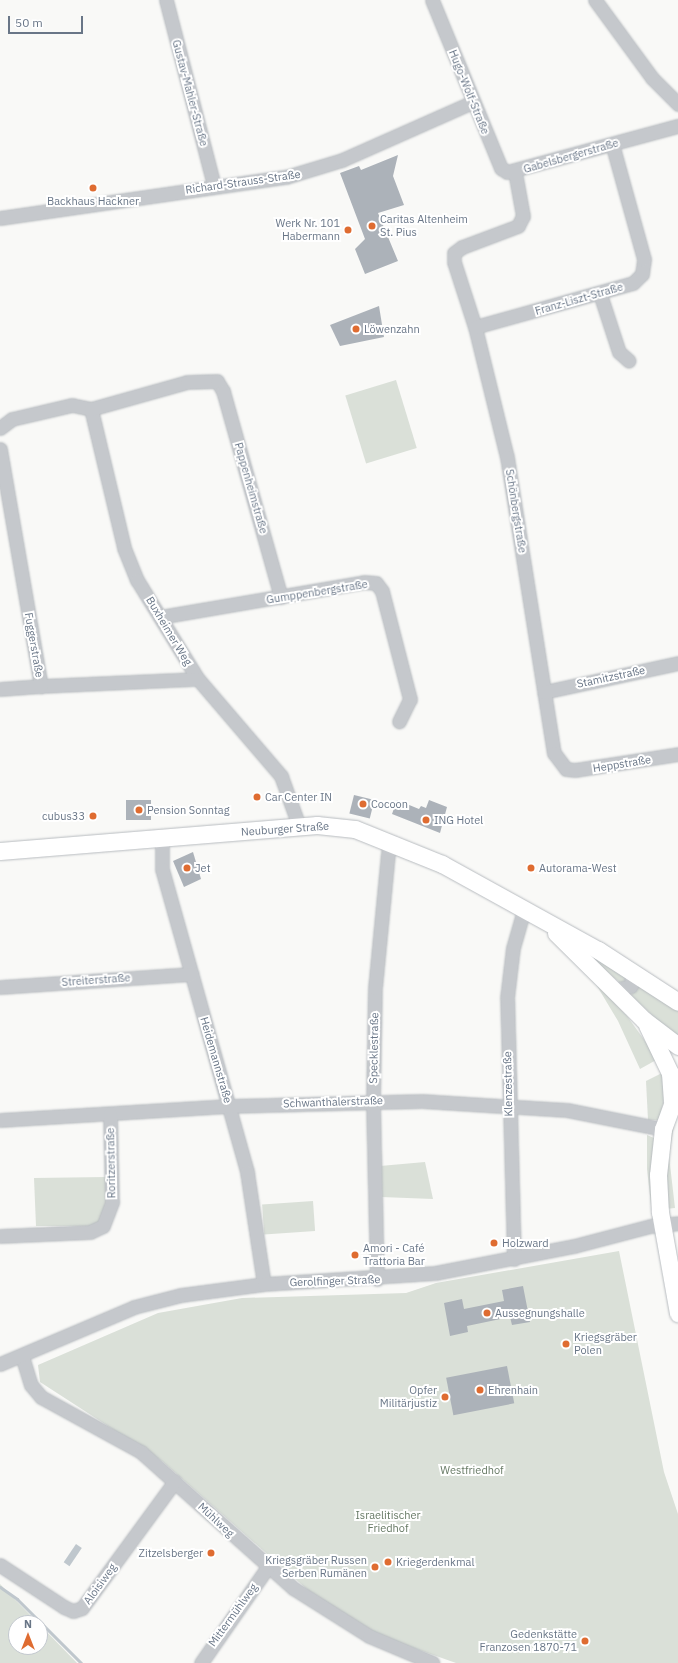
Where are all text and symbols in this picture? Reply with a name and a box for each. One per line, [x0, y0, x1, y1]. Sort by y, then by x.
scale bar [10, 8, 85, 34]
text: 50 m [15, 15, 43, 30]
street label: Gustav-Mahler-Straße [169, 38, 211, 148]
street label: Hugo-Wolf-Straße [446, 48, 492, 136]
street label: Gabelsbergerstraße [522, 136, 620, 176]
street label: Richard-Strauss-Straße [185, 167, 301, 197]
marker: Backhaus Hackner [88, 183, 98, 193]
place label: Backhaus Hackner [47, 194, 139, 208]
place label: Caritas Altenheim St. Pius [380, 213, 468, 239]
place label: Werk Nr. 101 Habermann [276, 217, 340, 243]
marker: Caritas Altenheim St. Pius [367, 221, 377, 231]
marker: Werk Nr. 101 Habermann [343, 225, 353, 235]
street label: Franz-Liszt-Straße [533, 280, 625, 318]
place label: Löwenzahn [364, 322, 420, 336]
marker: Löwenzahn [351, 324, 361, 334]
street label: Pappenheimstraße [232, 441, 270, 535]
street label: Schönbergstraße [503, 468, 529, 554]
street label: Gumppenbergstraße [265, 577, 369, 607]
street label: Buxheimer Weg [143, 594, 195, 668]
street label: Fuggerstraße [22, 611, 46, 679]
street label: Stamitzstraße [576, 663, 646, 691]
street label: Heppstraße [592, 753, 652, 775]
place label: Car Center IN [265, 790, 332, 804]
marker: Car Center IN [252, 792, 262, 802]
place label: Cocoon [371, 797, 408, 811]
marker: Cocoon [358, 799, 368, 809]
place label: Pension Sonntag [147, 803, 229, 817]
marker: Pension Sonntag [134, 805, 144, 815]
place label: cubus33 [42, 809, 85, 823]
marker: cubus33 [88, 811, 98, 821]
place label: ING Hotel [434, 813, 483, 827]
marker: ING Hotel [421, 815, 431, 825]
street label: Neuburger Straße [241, 819, 329, 839]
place label: Jet [195, 861, 211, 875]
place label: Autorama-West [539, 861, 617, 875]
marker: Jet [182, 863, 192, 873]
marker: Autorama-West [526, 863, 536, 873]
street label: Streiterstraße [61, 971, 131, 989]
street label: Specklestraße [367, 1012, 381, 1084]
street label: Heidemannstraße [197, 1015, 235, 1105]
street label: Klenzestraße [501, 1051, 515, 1117]
street label: Schwanthalerstraße [283, 1094, 383, 1110]
street label: Roritzerstraße [104, 1127, 118, 1199]
place label: Holzward [502, 1236, 549, 1250]
marker: Holzward [489, 1238, 499, 1248]
place label: Amori - Café Trattoria Bar [363, 1242, 425, 1268]
marker: Amori - Café Trattoria Bar [350, 1250, 360, 1260]
street label: Gerolfinger Straße [289, 1273, 381, 1289]
place label: Aussegnungshalle [495, 1306, 585, 1320]
marker: Aussegnungshalle [482, 1308, 492, 1318]
place label: Kriegsgräber Polen [574, 1331, 637, 1357]
marker: Kriegsgräber Polen [561, 1339, 571, 1349]
place label: Ehrenhain [488, 1383, 538, 1397]
place label: Opfer Militärjustiz [380, 1384, 437, 1410]
marker: Ehrenhain [475, 1385, 485, 1395]
marker: Opfer Militärjustiz [440, 1392, 450, 1402]
park label: Westfriedhof [440, 1463, 504, 1477]
street label: Mühlweg [195, 1500, 237, 1540]
park label: Israelitischer Friedhof [355, 1509, 421, 1535]
place label: Zitzelsberger [139, 1546, 203, 1560]
marker: Zitzelsberger [206, 1548, 216, 1558]
place label: Kriegsgräber Russen Serben Rumänen [265, 1554, 367, 1580]
place label: Kriegerdenkmal [396, 1555, 474, 1569]
marker: Kriegerdenkmal [383, 1557, 393, 1567]
street label: Aloisiweg [81, 1561, 119, 1607]
marker: Kriegsgräber Russen Serben Rumänen [370, 1562, 380, 1572]
street label: Mittermühlweg [206, 1581, 260, 1649]
north arrow [8, 1615, 48, 1655]
text: N [24, 1617, 32, 1631]
place label: Gedenkstätte Franzosen 1870-71 [480, 1628, 577, 1654]
marker: Gedenkstätte Franzosen 1870-71 [580, 1636, 590, 1646]

